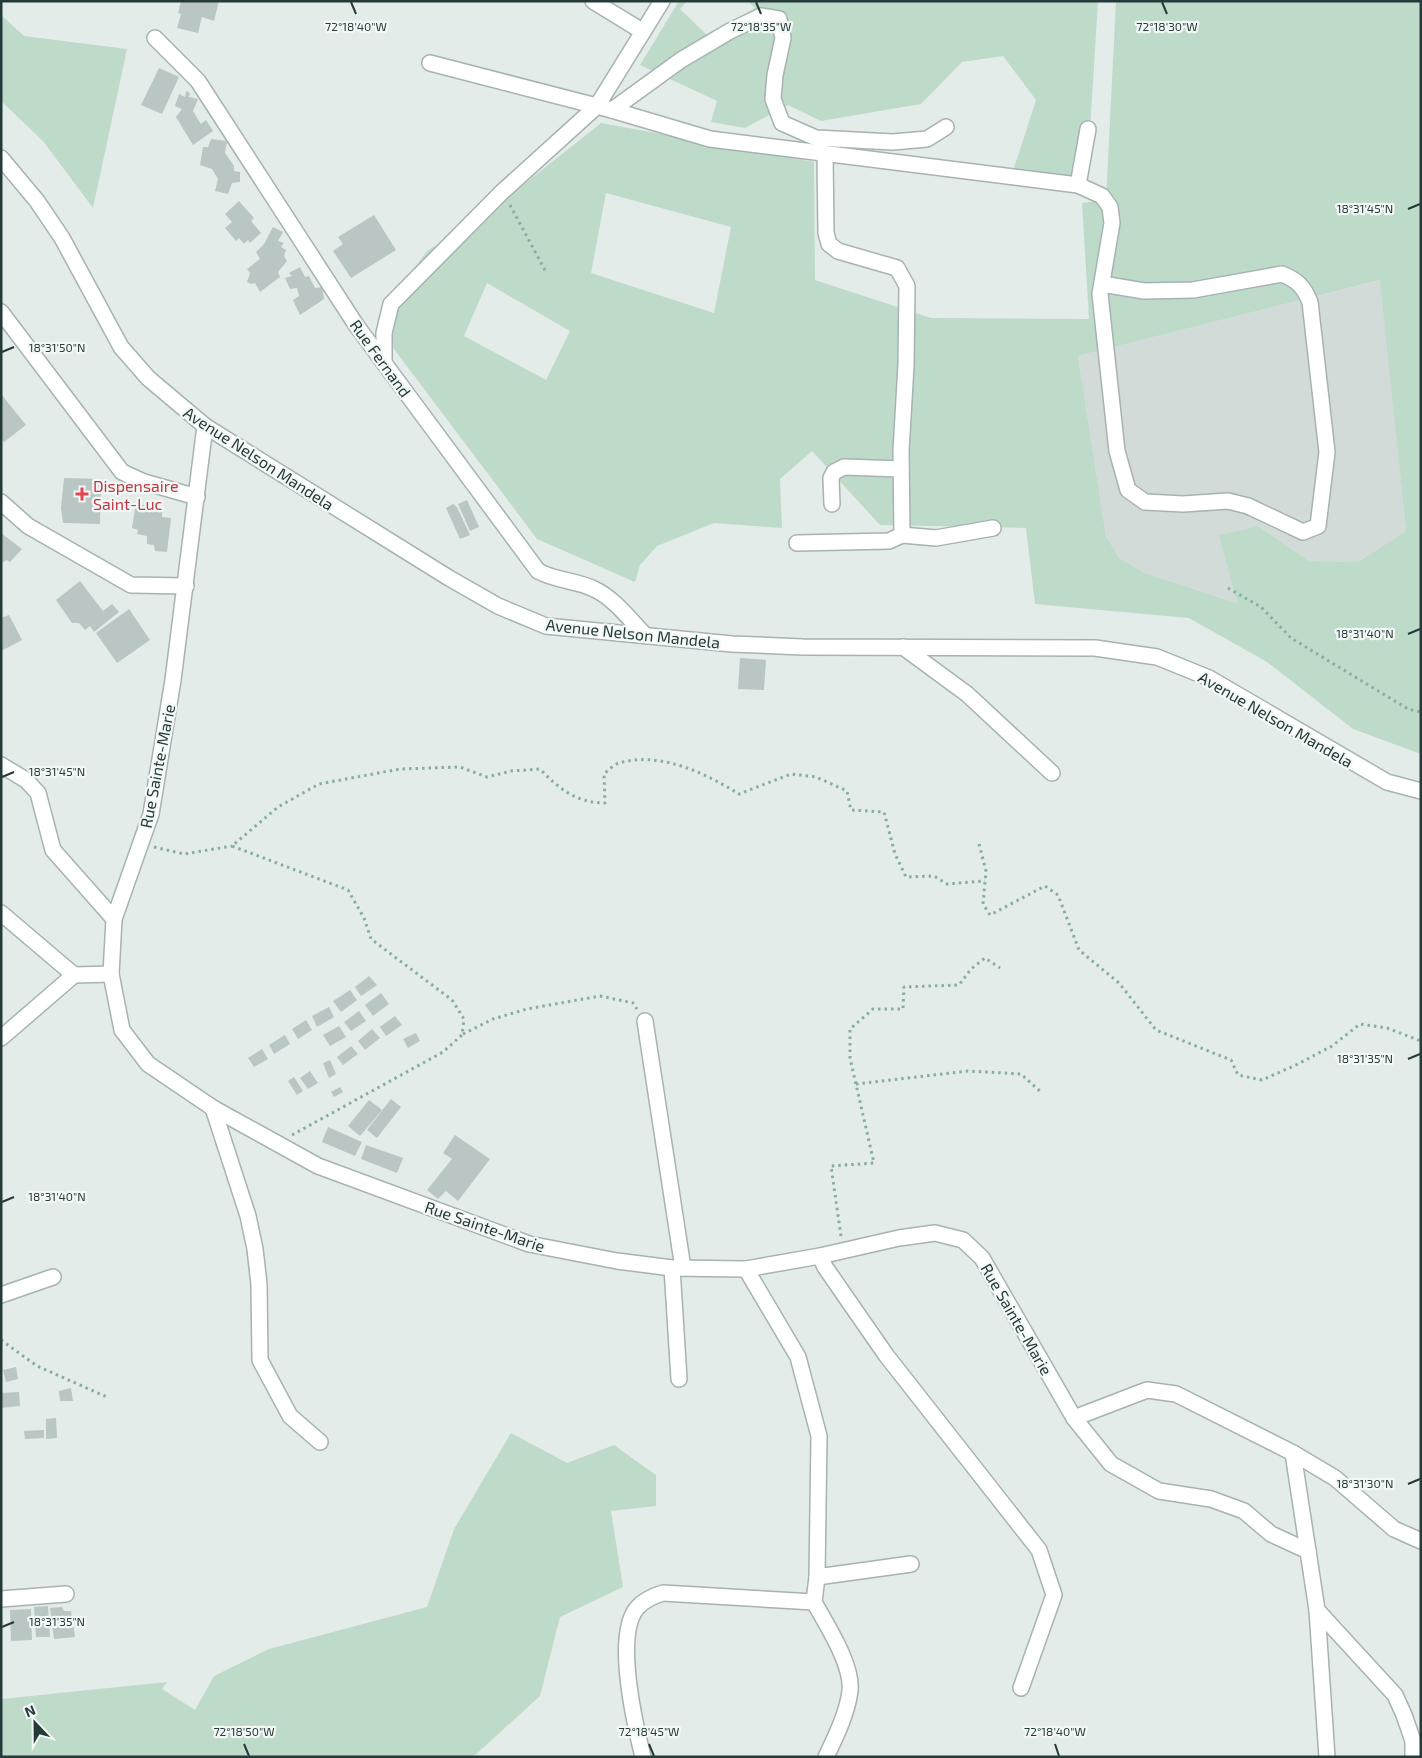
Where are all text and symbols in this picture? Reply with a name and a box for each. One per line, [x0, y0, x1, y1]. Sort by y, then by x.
text: 72°18'40"W [325, 19, 387, 33]
text: 72°18'35"W [731, 19, 791, 33]
text: 72°18'30"W [1136, 19, 1198, 33]
text: 18°31'45"N [1337, 201, 1393, 215]
street label: Rue Fernand [347, 316, 415, 400]
text: 18°31'50"N [29, 340, 85, 354]
street label: Avenue Nelson Mandela [180, 402, 338, 514]
place label: Dispensaire Saint-Luc [93, 476, 179, 513]
marker: Dispensaire Saint-Luc [75, 487, 89, 501]
street label: Avenue Nelson Mandela [545, 614, 721, 652]
text: 18°31'40"N [1336, 626, 1394, 640]
street label: Avenue Nelson Mandela [1195, 667, 1357, 771]
street label: Rue Sainte-Marie [136, 702, 178, 830]
text: 18°31'45"N [29, 764, 85, 778]
text: 18°31'35"N [1337, 1051, 1393, 1065]
text: 18°31'40"N [28, 1189, 86, 1203]
street label: Rue Sainte-Marie [422, 1197, 548, 1255]
street label: Rue Sainte-Marie [977, 1260, 1057, 1378]
text: 18°31'30"N [1337, 1476, 1393, 1490]
text: 18°31'35"N [29, 1614, 85, 1628]
north arrow [10, 1698, 60, 1748]
text: N [22, 1701, 38, 1720]
text: 72°18'50"W [213, 1724, 275, 1738]
text: 72°18'45"W [619, 1724, 680, 1738]
text: 72°18'40"W [1024, 1724, 1086, 1738]

